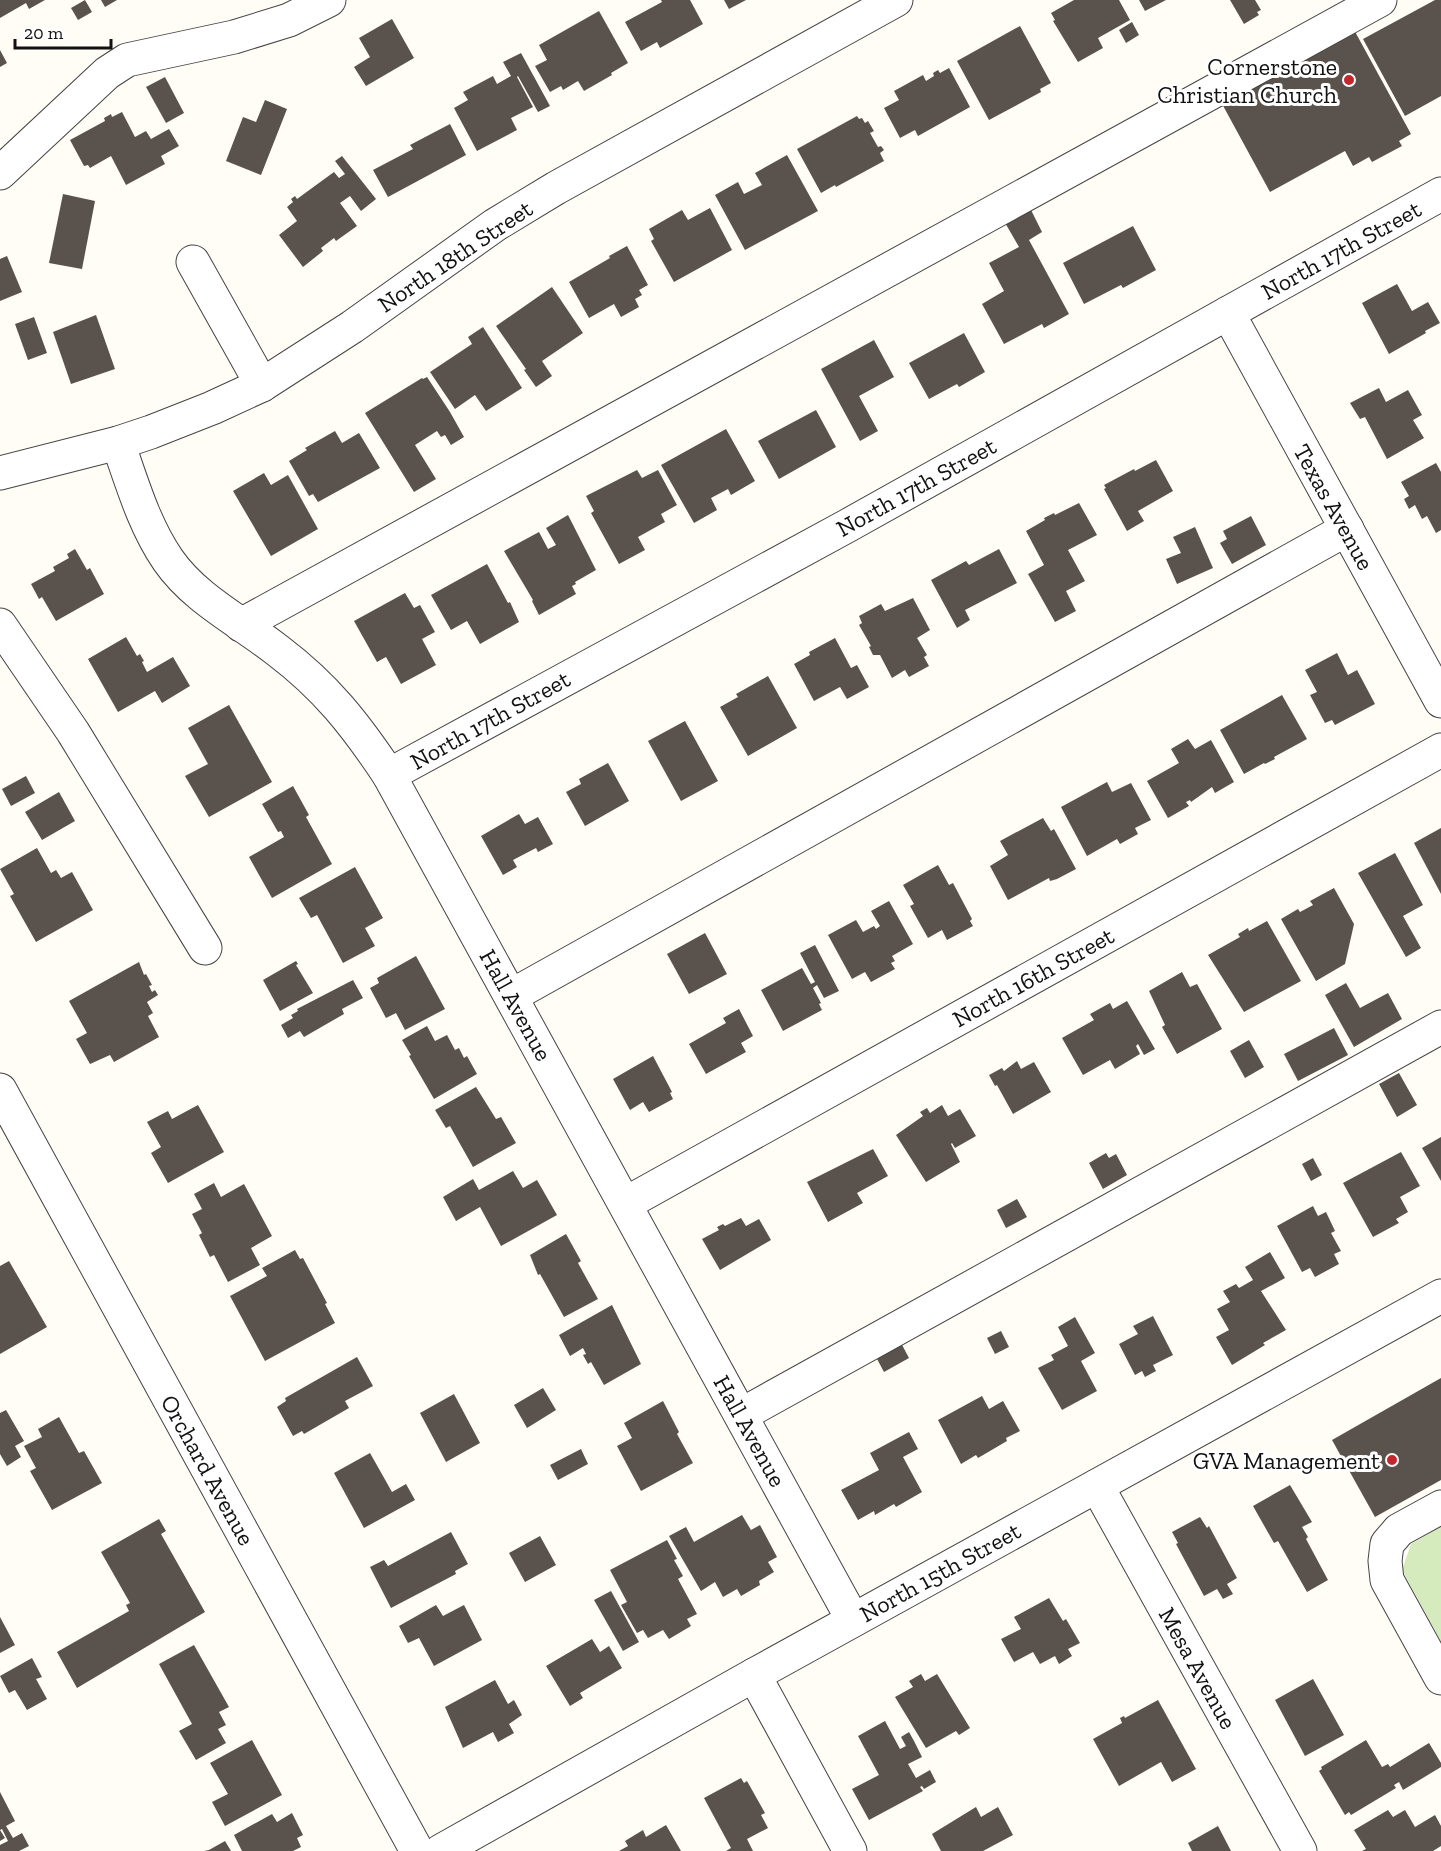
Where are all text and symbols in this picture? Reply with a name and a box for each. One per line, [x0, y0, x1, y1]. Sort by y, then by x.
scale bar [15, 12, 111, 50]
text: 20 m [24, 22, 64, 44]
place label: Cornerstone Christian Church [1157, 52, 1338, 109]
marker: Cornerstone Christian Church [1342, 73, 1356, 87]
street label: North 18th Street [372, 194, 538, 318]
street label: North 17th Street [1256, 194, 1426, 306]
street label: North 17th Street [831, 431, 1001, 543]
street label: Texas Avenue [1287, 439, 1381, 575]
street label: North 17th Street [405, 664, 575, 776]
street label: North 16th Street [947, 921, 1119, 1033]
street label: Hall Avenue [474, 944, 558, 1066]
street label: Hall Avenue [708, 1370, 792, 1492]
street label: Orchard Avenue [155, 1390, 261, 1550]
place label: GVA Management [1193, 1446, 1380, 1475]
marker: GVA Management [1385, 1453, 1399, 1467]
street label: North 15th Street [854, 1516, 1026, 1628]
street label: Mesa Avenue [1153, 1602, 1243, 1734]

